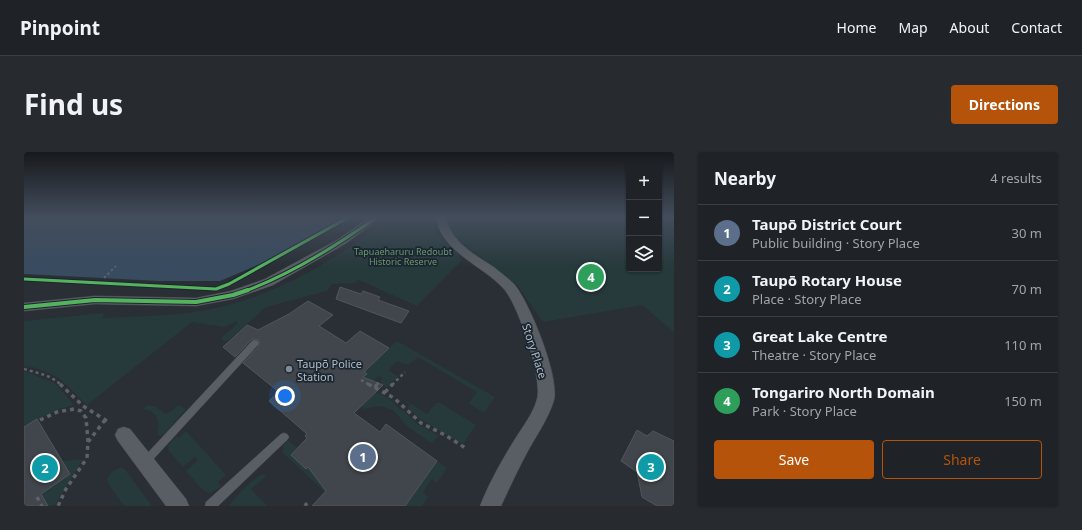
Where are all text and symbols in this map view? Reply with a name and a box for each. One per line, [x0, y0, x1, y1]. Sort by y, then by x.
text: Pinpoint [20, 15, 100, 41]
text: Home [837, 18, 876, 37]
text: Map [898, 18, 928, 37]
text: About [950, 18, 989, 37]
text: Contact [1011, 18, 1062, 37]
text: Find us [24, 85, 123, 123]
button: Directions [951, 85, 1058, 124]
map controls [626, 164, 662, 272]
button: + [626, 164, 662, 200]
text: Nearby [714, 167, 776, 190]
text: 4 results [990, 169, 1042, 187]
button: − [626, 200, 662, 236]
text: Taupō District Court [752, 214, 902, 234]
text: 1 [723, 224, 731, 242]
text: 30 m [1012, 224, 1042, 242]
text: Public building · Story Place [752, 234, 920, 252]
button: layers [626, 236, 662, 272]
park label: Tapuaeharuru Redoubt Historic Reserve [354, 245, 453, 268]
pin: 4 [578, 262, 604, 292]
text: Taupō Rotary House [752, 270, 902, 290]
text: 2 [723, 280, 731, 298]
text: 70 m [1012, 280, 1042, 298]
text: Place · Story Place [752, 290, 862, 308]
street label: Story Place [519, 322, 551, 380]
text: Great Lake Centre [752, 326, 887, 346]
text: 3 [723, 336, 731, 354]
text: 110 m [1004, 336, 1042, 354]
text: Theatre · Story Place [752, 346, 876, 364]
place label: Taupō Police Station [297, 356, 362, 384]
marker: Taupō Police Station [284, 364, 294, 374]
text: Tongariro North Domain [752, 382, 935, 402]
your location [275, 386, 295, 406]
text: 4 [723, 392, 731, 410]
text: 150 m [1004, 392, 1042, 410]
text: Park · Story Place [752, 402, 857, 420]
button: Save [714, 440, 874, 479]
button: Share [882, 440, 1042, 479]
pin: 1 [350, 442, 376, 472]
pin: 3 [638, 452, 664, 482]
pin: 2 [32, 453, 58, 483]

